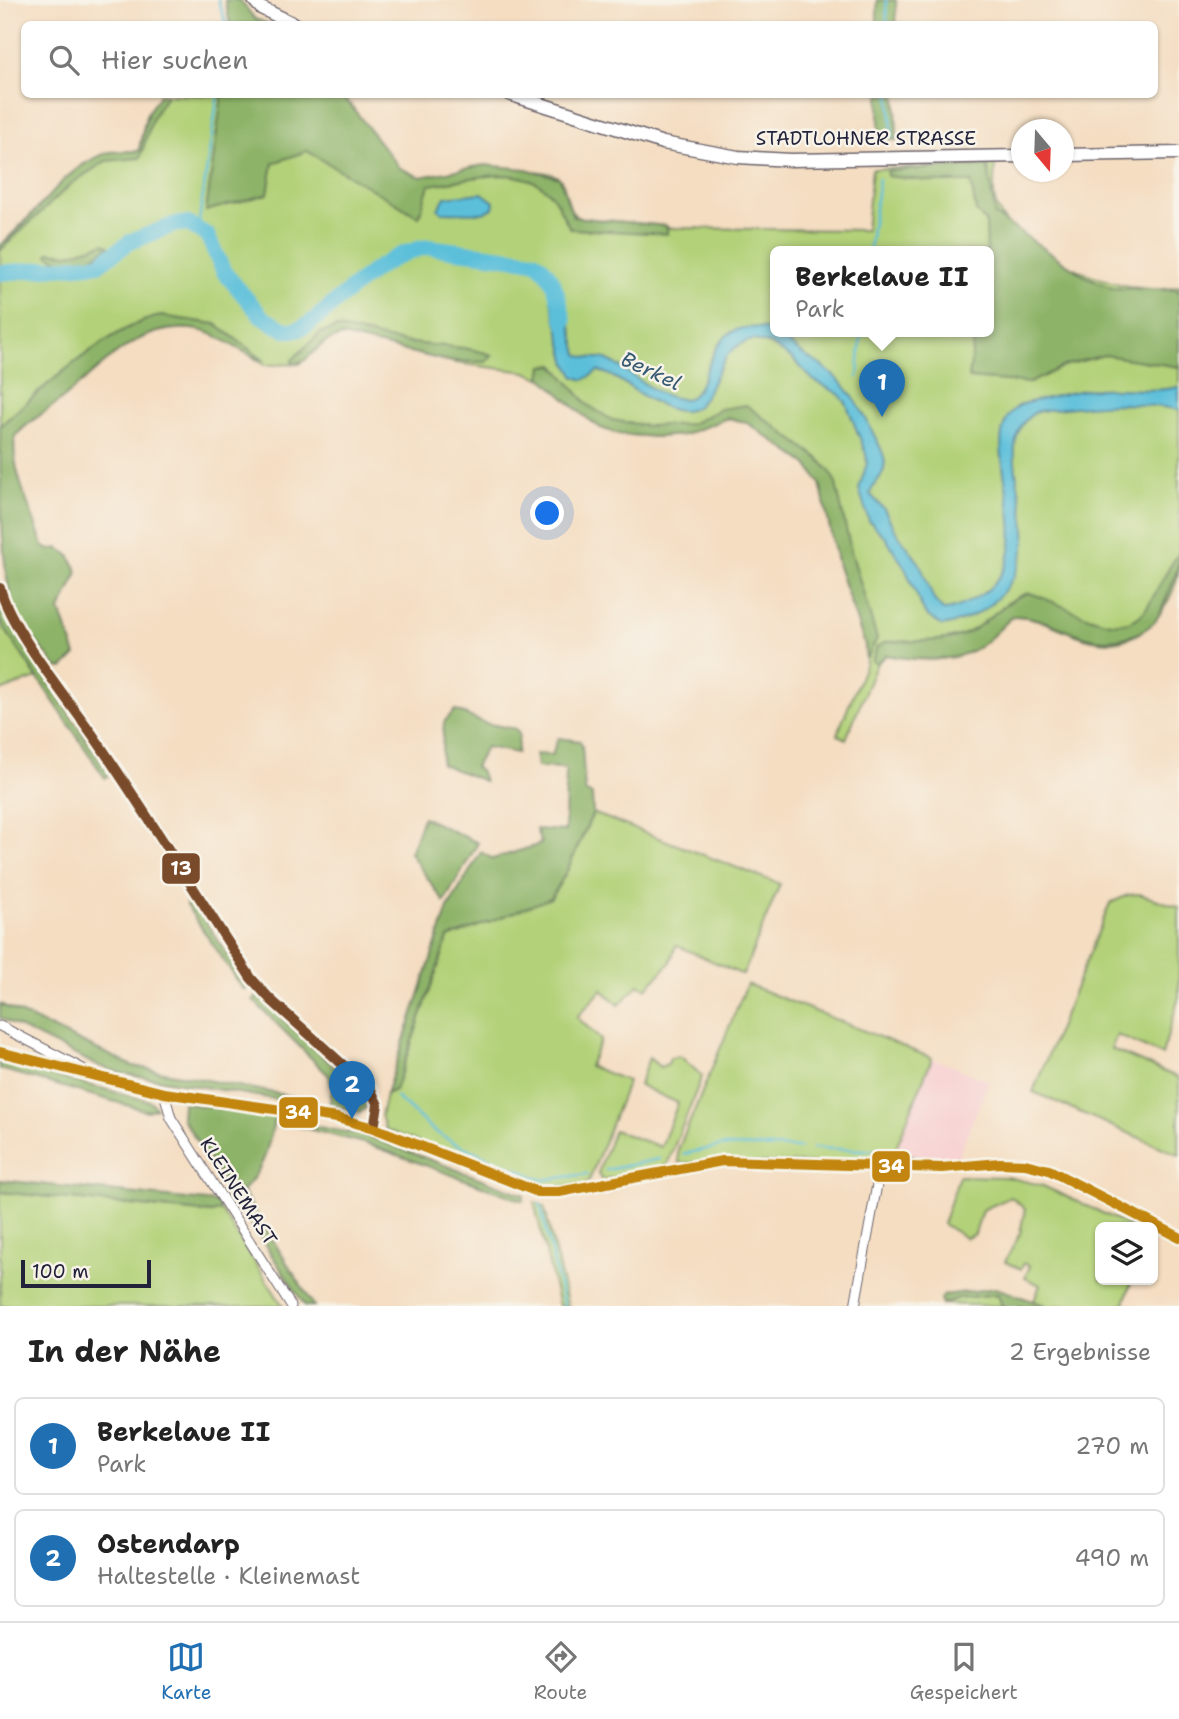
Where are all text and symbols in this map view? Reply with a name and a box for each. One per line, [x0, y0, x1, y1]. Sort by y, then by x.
search box [21, 21, 1158, 98]
icon: search [45, 41, 83, 79]
text: Hier suchen [101, 42, 248, 77]
north arrow [1011, 119, 1074, 182]
street label: STADTLOHNER STRASSE [756, 126, 976, 151]
popup [770, 246, 994, 337]
text: Berkelaue II [795, 259, 969, 294]
text: Park [795, 294, 845, 324]
water label: Berkel [616, 345, 686, 397]
pin: 1 [859, 359, 905, 417]
your location [530, 496, 564, 530]
line badge: 13 [161, 852, 201, 885]
text: 13 [170, 856, 192, 881]
pin: 2 [329, 1061, 375, 1119]
line badge: 34 [278, 1096, 319, 1129]
text: 34 [285, 1100, 312, 1125]
street label: KLEINEMAST [194, 1133, 283, 1250]
line badge: 34 [871, 1150, 911, 1183]
text: 34 [878, 1154, 905, 1179]
map controls [1095, 1222, 1158, 1285]
button: layers [1095, 1222, 1158, 1285]
scale bar [21, 1257, 150, 1289]
text: 100 m [32, 1259, 89, 1284]
text: In der Nähe [28, 1331, 221, 1372]
text: 2 Ergebnisse [1009, 1337, 1151, 1367]
text: Berkelaue II [97, 1414, 270, 1449]
text: 1 [48, 1431, 58, 1461]
text: 270 m [1075, 1431, 1149, 1461]
text: Park [97, 1449, 146, 1479]
text: Ostendarp [97, 1526, 240, 1561]
text: 2 [45, 1543, 61, 1573]
text: 490 m [1074, 1543, 1149, 1573]
text: Haltestelle · Kleinemast [97, 1561, 360, 1591]
tab: Karte [161, 1638, 211, 1705]
tab: Route [534, 1638, 587, 1705]
tab: Gespeichert [910, 1638, 1018, 1705]

